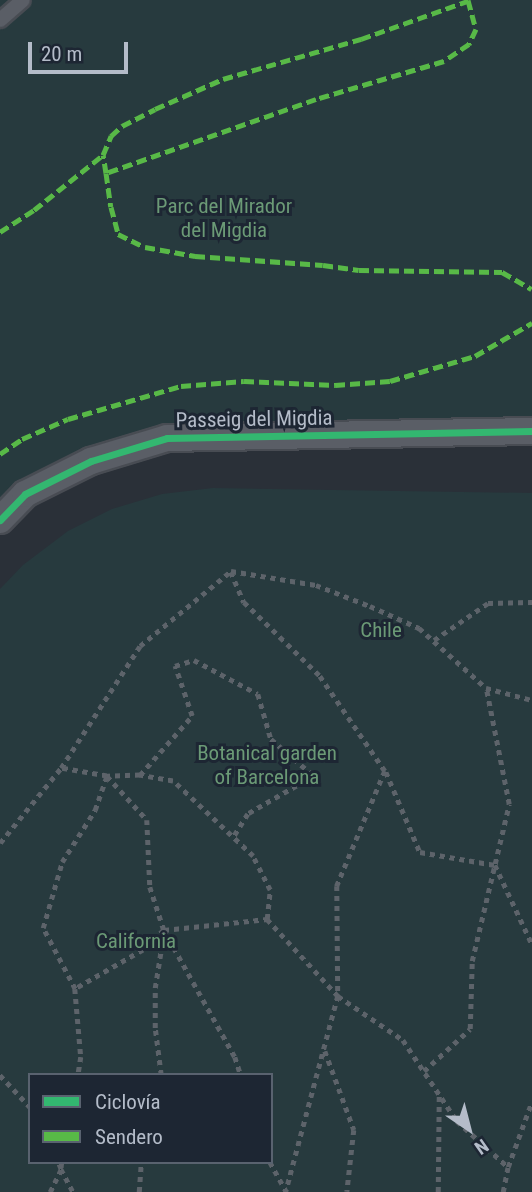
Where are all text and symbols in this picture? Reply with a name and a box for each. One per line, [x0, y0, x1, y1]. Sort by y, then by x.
scale bar [32, 28, 131, 72]
text: 20 m [41, 42, 82, 66]
park label: Parc del Mirador del Migdia [156, 193, 292, 243]
street label: Passeig del Migdia [175, 405, 333, 433]
park label: Chile [360, 617, 402, 643]
park label: Botanical garden of Barcelona [197, 740, 337, 790]
park label: California [96, 928, 176, 954]
legend [28, 1073, 273, 1164]
text: Ciclovía [95, 1090, 161, 1114]
north arrow [434, 1094, 504, 1164]
text: Sendero [95, 1125, 163, 1149]
text: N [470, 1134, 493, 1159]

